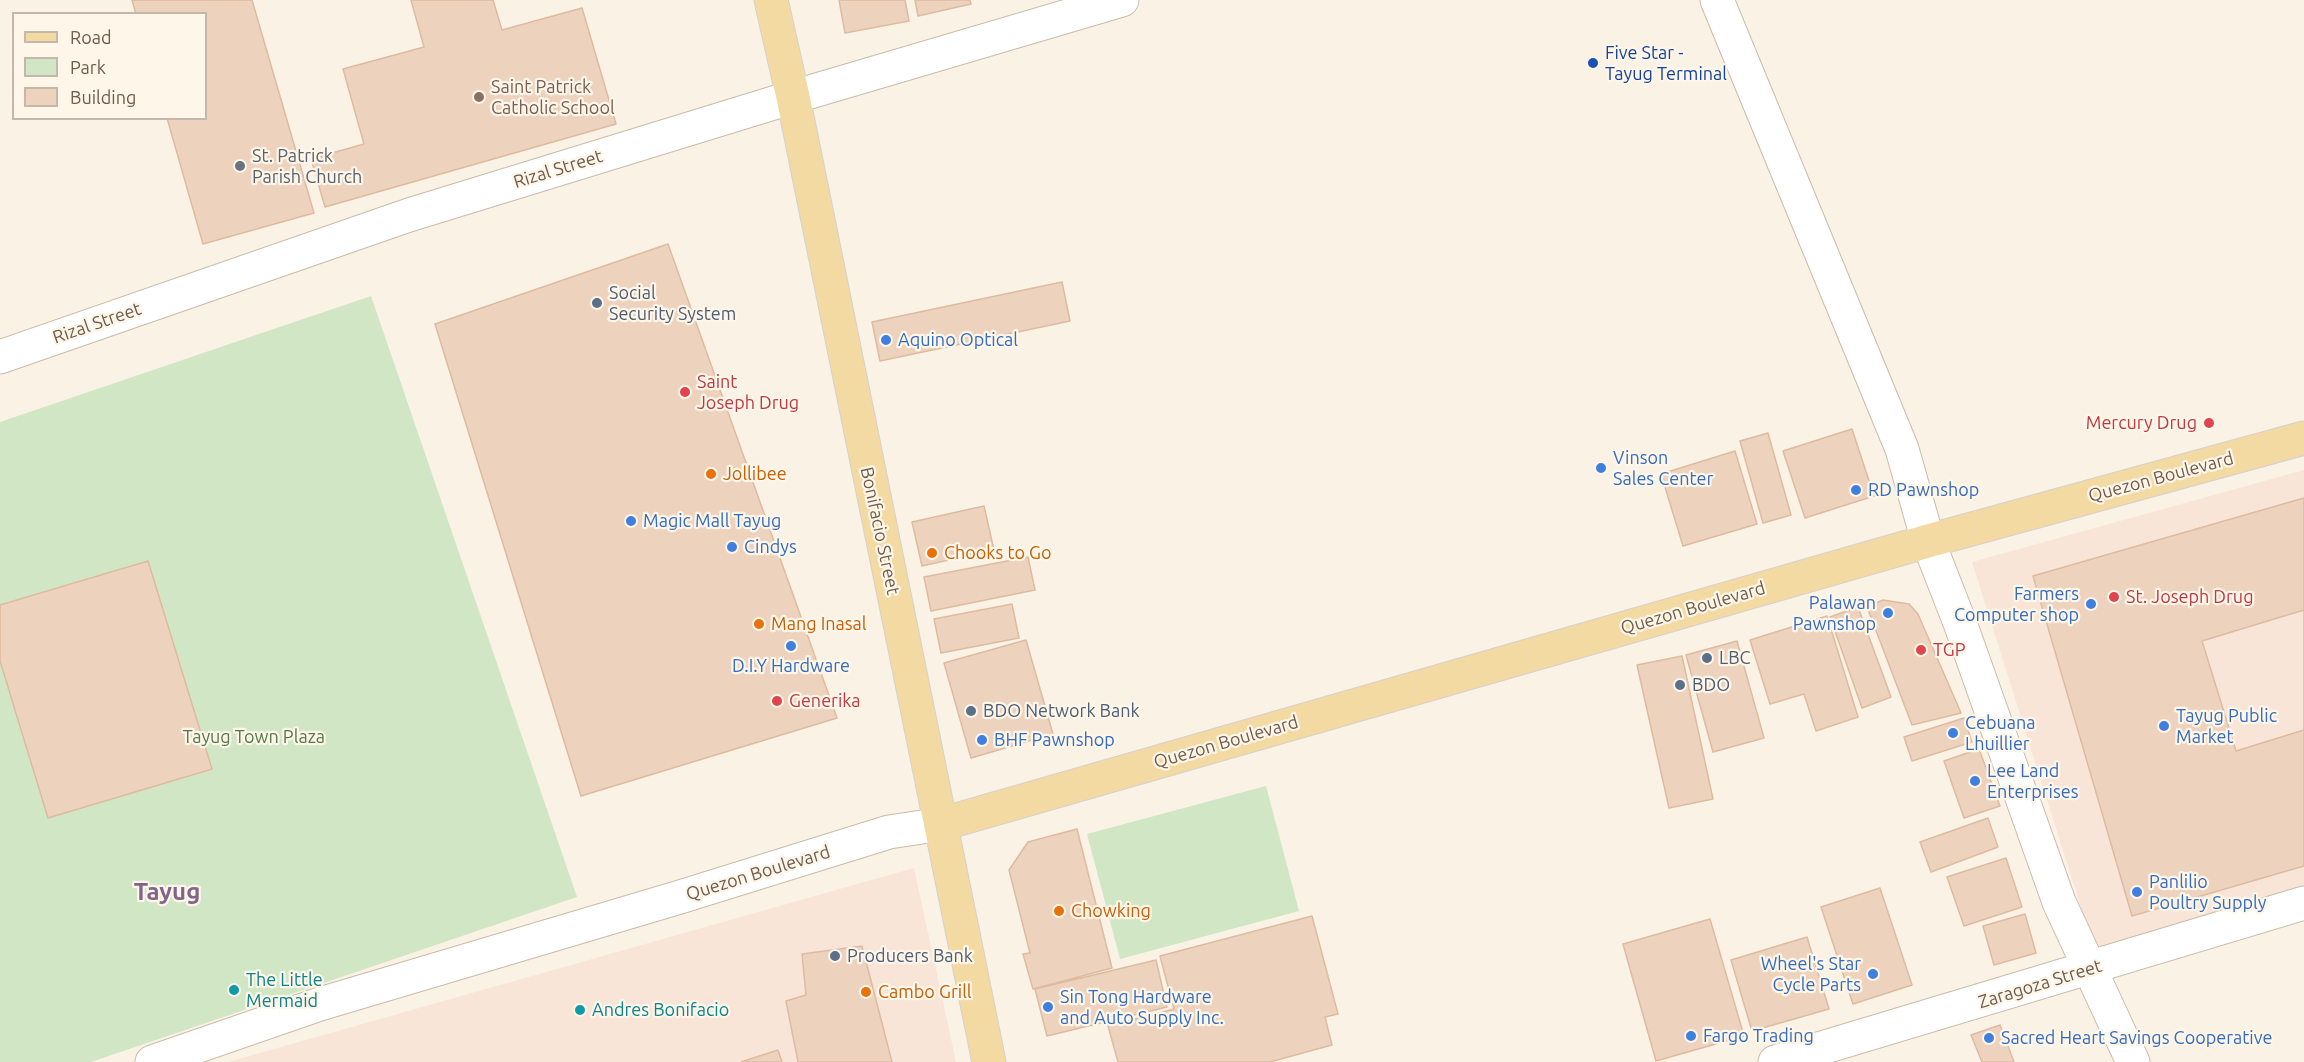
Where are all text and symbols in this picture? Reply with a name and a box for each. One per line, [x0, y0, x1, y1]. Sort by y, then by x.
legend [12, 12, 207, 120]
text: Road [70, 27, 112, 47]
place label: Five Star - Tayug Terminal [1605, 42, 1727, 84]
marker: Five Star - Tayug Terminal [1586, 56, 1600, 70]
text: Park [70, 57, 106, 77]
place label: Saint Patrick Catholic School [491, 76, 615, 118]
text: Building [70, 87, 136, 107]
marker: Saint Patrick Catholic School [472, 90, 486, 104]
place label: St. Patrick Parish Church [252, 145, 362, 188]
street label: Rizal Street [511, 145, 605, 193]
marker: St. Patrick Parish Church [233, 159, 247, 173]
place label: Social Security System [609, 282, 736, 324]
marker: Social Security System [590, 296, 604, 310]
street label: Rizal Street [50, 298, 144, 348]
place label: Aquino Optical [898, 329, 1018, 351]
marker: Aquino Optical [879, 333, 893, 347]
place label: Saint Joseph Drug [697, 371, 799, 413]
marker: Saint Joseph Drug [678, 385, 692, 399]
place label: Mercury Drug [2086, 412, 2197, 434]
marker: Mercury Drug [2202, 416, 2216, 430]
place label: Vinson Sales Center [1613, 447, 1713, 490]
street label: Quezon Boulevard [2086, 447, 2236, 507]
marker: Vinson Sales Center [1594, 461, 1608, 475]
place label: Jollibee [723, 463, 787, 485]
street label: Bonifacio Street [856, 465, 904, 597]
marker: Jollibee [704, 467, 718, 481]
place label: RD Pawnshop [1868, 479, 1979, 501]
marker: RD Pawnshop [1849, 483, 1863, 497]
place label: Magic Mall Tayug [643, 510, 781, 532]
marker: Magic Mall Tayug [624, 514, 638, 528]
place label: Cindys [744, 536, 797, 558]
marker: Cindys [725, 540, 739, 554]
place label: Chooks to Go [944, 542, 1052, 564]
marker: Chooks to Go [925, 546, 939, 560]
street label: Quezon Boulevard [1618, 577, 1768, 639]
place label: Farmers Computer shop [1954, 583, 2079, 626]
place label: St. Joseph Drug [2126, 586, 2253, 608]
marker: St. Joseph Drug [2107, 590, 2121, 604]
place label: Palawan Pawnshop [1793, 592, 1876, 634]
marker: Farmers Computer shop [2084, 597, 2098, 611]
marker: Palawan Pawnshop [1881, 606, 1895, 620]
place label: Mang Inasal [771, 613, 867, 635]
marker: Mang Inasal [752, 617, 766, 631]
marker: D.I.Y Hardware [784, 639, 798, 653]
place label: TGP [1933, 639, 1965, 661]
marker: TGP [1914, 643, 1928, 657]
place label: LBC [1719, 647, 1751, 669]
marker: LBC [1700, 651, 1714, 665]
place label: D.I.Y Hardware [732, 655, 850, 677]
place label: BDO [1692, 674, 1730, 696]
marker: BDO [1673, 678, 1687, 692]
place label: Generika [789, 690, 861, 712]
marker: Generika [770, 694, 784, 708]
place label: BDO Network Bank [983, 700, 1140, 722]
marker: BDO Network Bank [964, 704, 978, 718]
place label: Tayug Public Market [2176, 705, 2277, 748]
street label: Quezon Boulevard [1151, 711, 1301, 773]
place label: Cebuana Lhuillier [1965, 712, 2036, 754]
marker: Tayug Public Market [2157, 719, 2171, 733]
park label: Tayug Town Plaza [183, 726, 325, 748]
marker: Cebuana Lhuillier [1946, 726, 1960, 740]
place label: BHF Pawnshop [994, 729, 1115, 751]
marker: BHF Pawnshop [975, 733, 989, 747]
place label: Lee Land Enterprises [1987, 760, 2078, 802]
marker: Lee Land Enterprises [1968, 774, 1982, 788]
street label: Quezon Boulevard [683, 841, 833, 905]
place label: Panlilio Poultry Supply [2149, 871, 2266, 914]
district label: Tayug [134, 878, 200, 906]
marker: Panlilio Poultry Supply [2130, 885, 2144, 899]
place label: Chowking [1071, 900, 1151, 922]
marker: Chowking [1052, 904, 1066, 918]
place label: Producers Bank [847, 945, 973, 967]
marker: Producers Bank [828, 949, 842, 963]
place label: Wheel's Star Cycle Parts [1761, 953, 1861, 996]
street label: Zaragoza Street [1976, 955, 2104, 1013]
marker: Wheel's Star Cycle Parts [1866, 967, 1880, 981]
place label: The Little Mermaid [246, 969, 323, 1012]
place label: Cambo Grill [878, 981, 972, 1003]
marker: The Little Mermaid [227, 983, 241, 997]
marker: Cambo Grill [859, 985, 873, 999]
place label: Sin Tong Hardware and Auto Supply Inc. [1060, 986, 1224, 1028]
place label: Andres Bonifacio [592, 999, 729, 1021]
marker: Sin Tong Hardware and Auto Supply Inc. [1041, 1000, 1055, 1014]
marker: Andres Bonifacio [573, 1003, 587, 1017]
place label: Fargo Trading [1703, 1025, 1814, 1047]
place label: Sacred Heart Savings Cooperative [2001, 1027, 2272, 1049]
marker: Fargo Trading [1684, 1029, 1698, 1043]
marker: Sacred Heart Savings Cooperative [1982, 1031, 1996, 1045]

